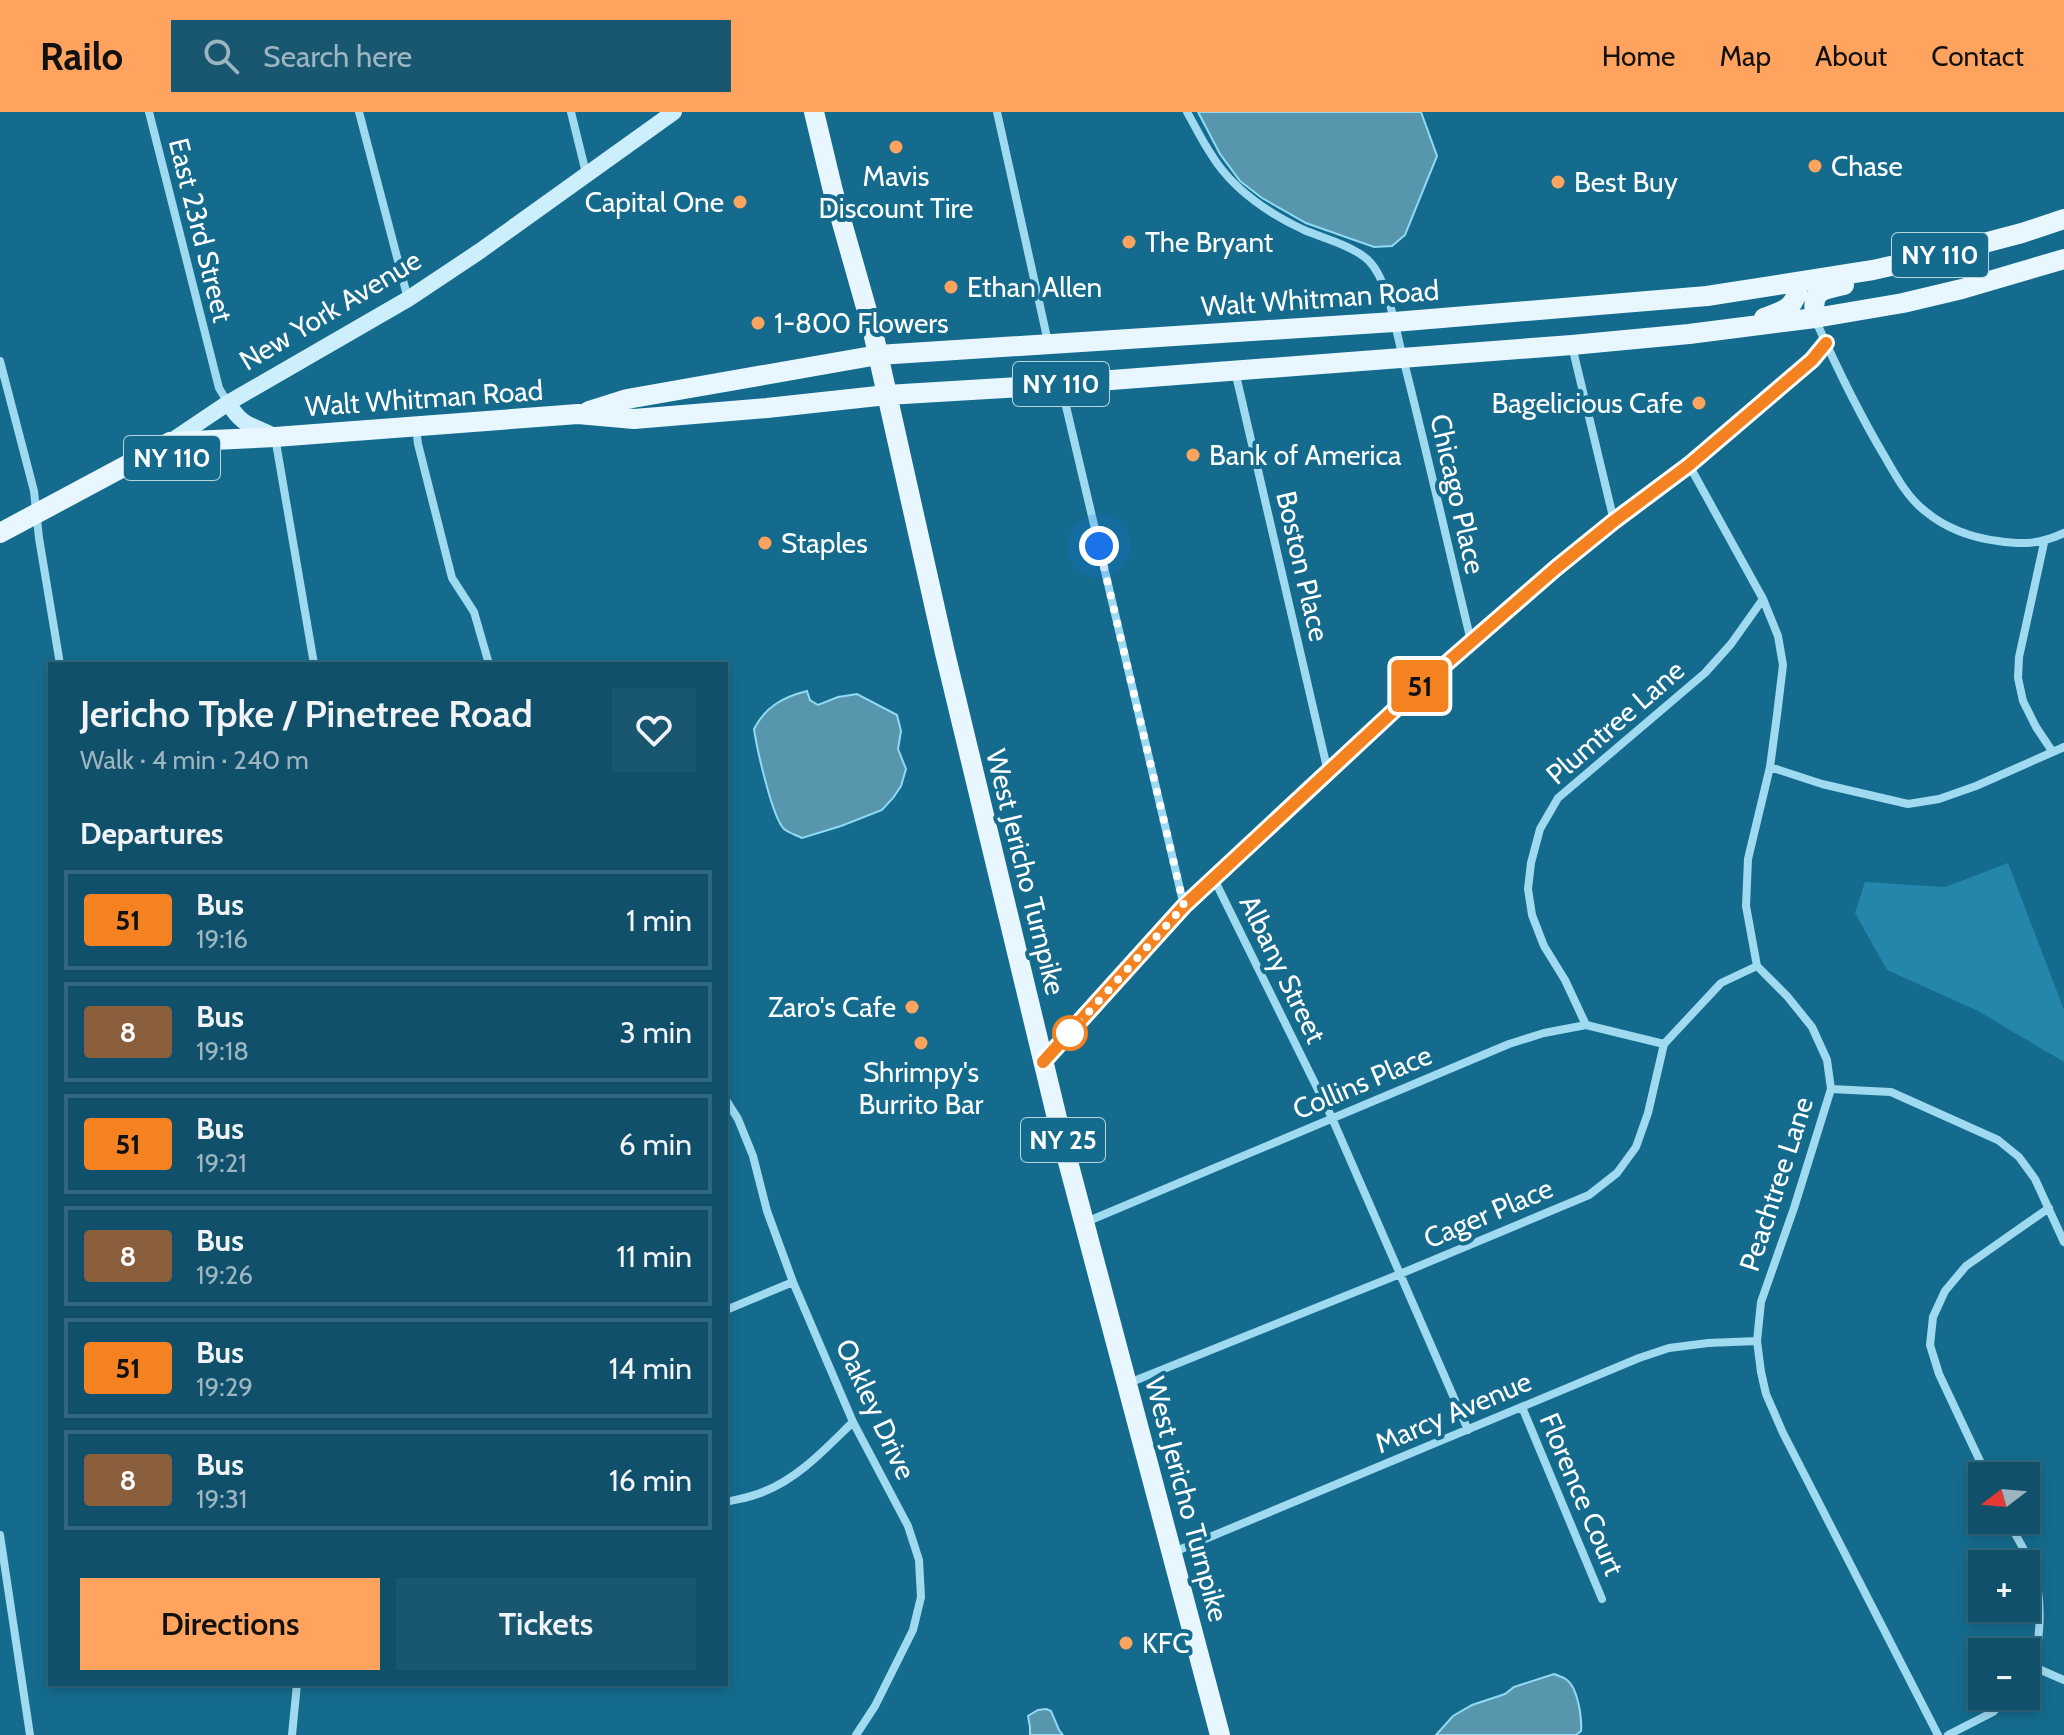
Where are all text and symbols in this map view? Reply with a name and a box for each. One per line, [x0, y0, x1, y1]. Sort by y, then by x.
search box [171, 20, 731, 92]
text: Railo [40, 33, 123, 80]
icon: search [199, 34, 243, 78]
text: Search here [263, 38, 412, 75]
text: Home [1602, 39, 1675, 73]
text: Map [1719, 39, 1771, 73]
text: About [1815, 39, 1887, 73]
text: Contact [1931, 39, 2024, 73]
street label: East 23rd Street [162, 134, 240, 326]
marker: Mavis Discount Tire [887, 138, 905, 156]
place label: Chase [1831, 149, 1903, 183]
marker: Chase [1806, 157, 1824, 175]
place label: Mavis Discount Tire [819, 159, 973, 225]
place label: Best Buy [1574, 165, 1678, 199]
marker: Best Buy [1549, 173, 1567, 191]
place label: Capital One [585, 185, 724, 219]
marker: Capital One [731, 193, 749, 211]
place label: The Bryant [1145, 225, 1273, 259]
marker: The Bryant [1120, 233, 1138, 251]
road number: NY 110 [1892, 233, 1988, 277]
street label: New York Avenue [233, 242, 427, 378]
place label: Ethan Allen [967, 270, 1102, 304]
street label: Walt Whitman Road [1200, 273, 1440, 323]
marker: Ethan Allen [942, 278, 960, 296]
place label: 1-800 Flowers [774, 306, 949, 340]
marker: 1-800 Flowers [749, 314, 767, 332]
road number: NY 110 [1013, 362, 1109, 406]
street label: Walt Whitman Road [304, 373, 544, 423]
place label: Bagelicious Cafe [1492, 386, 1683, 420]
marker: Bagelicious Cafe [1690, 394, 1708, 412]
street label: Chicago Place [1423, 411, 1493, 577]
road number: NY 110 [124, 436, 220, 480]
place label: Bank of America [1209, 438, 1402, 472]
marker: Bank of America [1184, 446, 1202, 464]
street label: Boston Place [1269, 488, 1337, 644]
place label: Staples [781, 526, 868, 560]
your location [1079, 526, 1119, 566]
marker: Staples [756, 534, 774, 552]
street label: Plumtree Lane [1539, 653, 1691, 791]
line badge: 51 [1384, 660, 1456, 712]
text: 51 [1407, 669, 1433, 703]
button: heart [612, 688, 696, 772]
text: Jericho Tpke / Pinetree Road [80, 690, 533, 737]
text: Walk · 4 min · 240 m [80, 744, 309, 776]
street label: West Jericho Turnpike [979, 746, 1073, 998]
text: Departures [80, 815, 224, 852]
text: Bus [196, 886, 244, 923]
street label: Albany Street [1233, 890, 1333, 1048]
text: 1 min [626, 902, 692, 939]
text: 51 [115, 903, 141, 937]
text: 19:16 [196, 923, 248, 955]
place label: Zaro's Cafe [768, 990, 896, 1024]
text: Bus [196, 998, 244, 1035]
marker: Zaro's Cafe [903, 998, 921, 1016]
text: 3 min [620, 1014, 692, 1051]
text: 8 [120, 1015, 136, 1049]
unlabelled marker [1053, 1016, 1087, 1050]
marker: Shrimpy's Burrito Bar [912, 1034, 930, 1052]
text: 19:18 [196, 1035, 249, 1067]
street label: Collins Place [1287, 1037, 1437, 1127]
place label: Shrimpy's Burrito Bar [859, 1055, 984, 1121]
street label: Peachtree Lane [1732, 1092, 1820, 1276]
text: Bus [196, 1110, 244, 1147]
road number: NY 25 [1021, 1118, 1105, 1162]
text: 6 min [619, 1126, 692, 1163]
text: 51 [115, 1127, 141, 1161]
text: 19:21 [196, 1147, 247, 1179]
street label: Cager Place [1418, 1171, 1558, 1255]
text: Bus [196, 1222, 244, 1259]
text: 11 min [616, 1238, 692, 1275]
text: 8 [120, 1239, 136, 1273]
text: 19:26 [196, 1259, 253, 1291]
street label: Oakley Drive [829, 1333, 923, 1485]
text: Bus [196, 1334, 244, 1371]
text: 14 min [609, 1350, 692, 1387]
text: 51 [115, 1351, 141, 1385]
street label: Marcy Avenue [1370, 1364, 1536, 1460]
text: 19:29 [196, 1371, 253, 1403]
street label: West Jericho Turnpike [1138, 1373, 1236, 1625]
street label: Florence Court [1532, 1408, 1632, 1580]
text: Bus [196, 1446, 244, 1483]
text: 16 min [609, 1462, 692, 1499]
north arrow [1968, 1462, 2040, 1534]
map controls [1968, 1462, 2040, 1710]
text: 8 [120, 1463, 136, 1497]
text: 19:31 [196, 1483, 247, 1515]
button: + [1968, 1550, 2040, 1622]
button: Directions [80, 1578, 380, 1670]
button: Tickets [396, 1578, 696, 1670]
place label: KFC [1142, 1626, 1190, 1660]
marker: KFC [1117, 1634, 1135, 1652]
button: − [1968, 1638, 2040, 1710]

